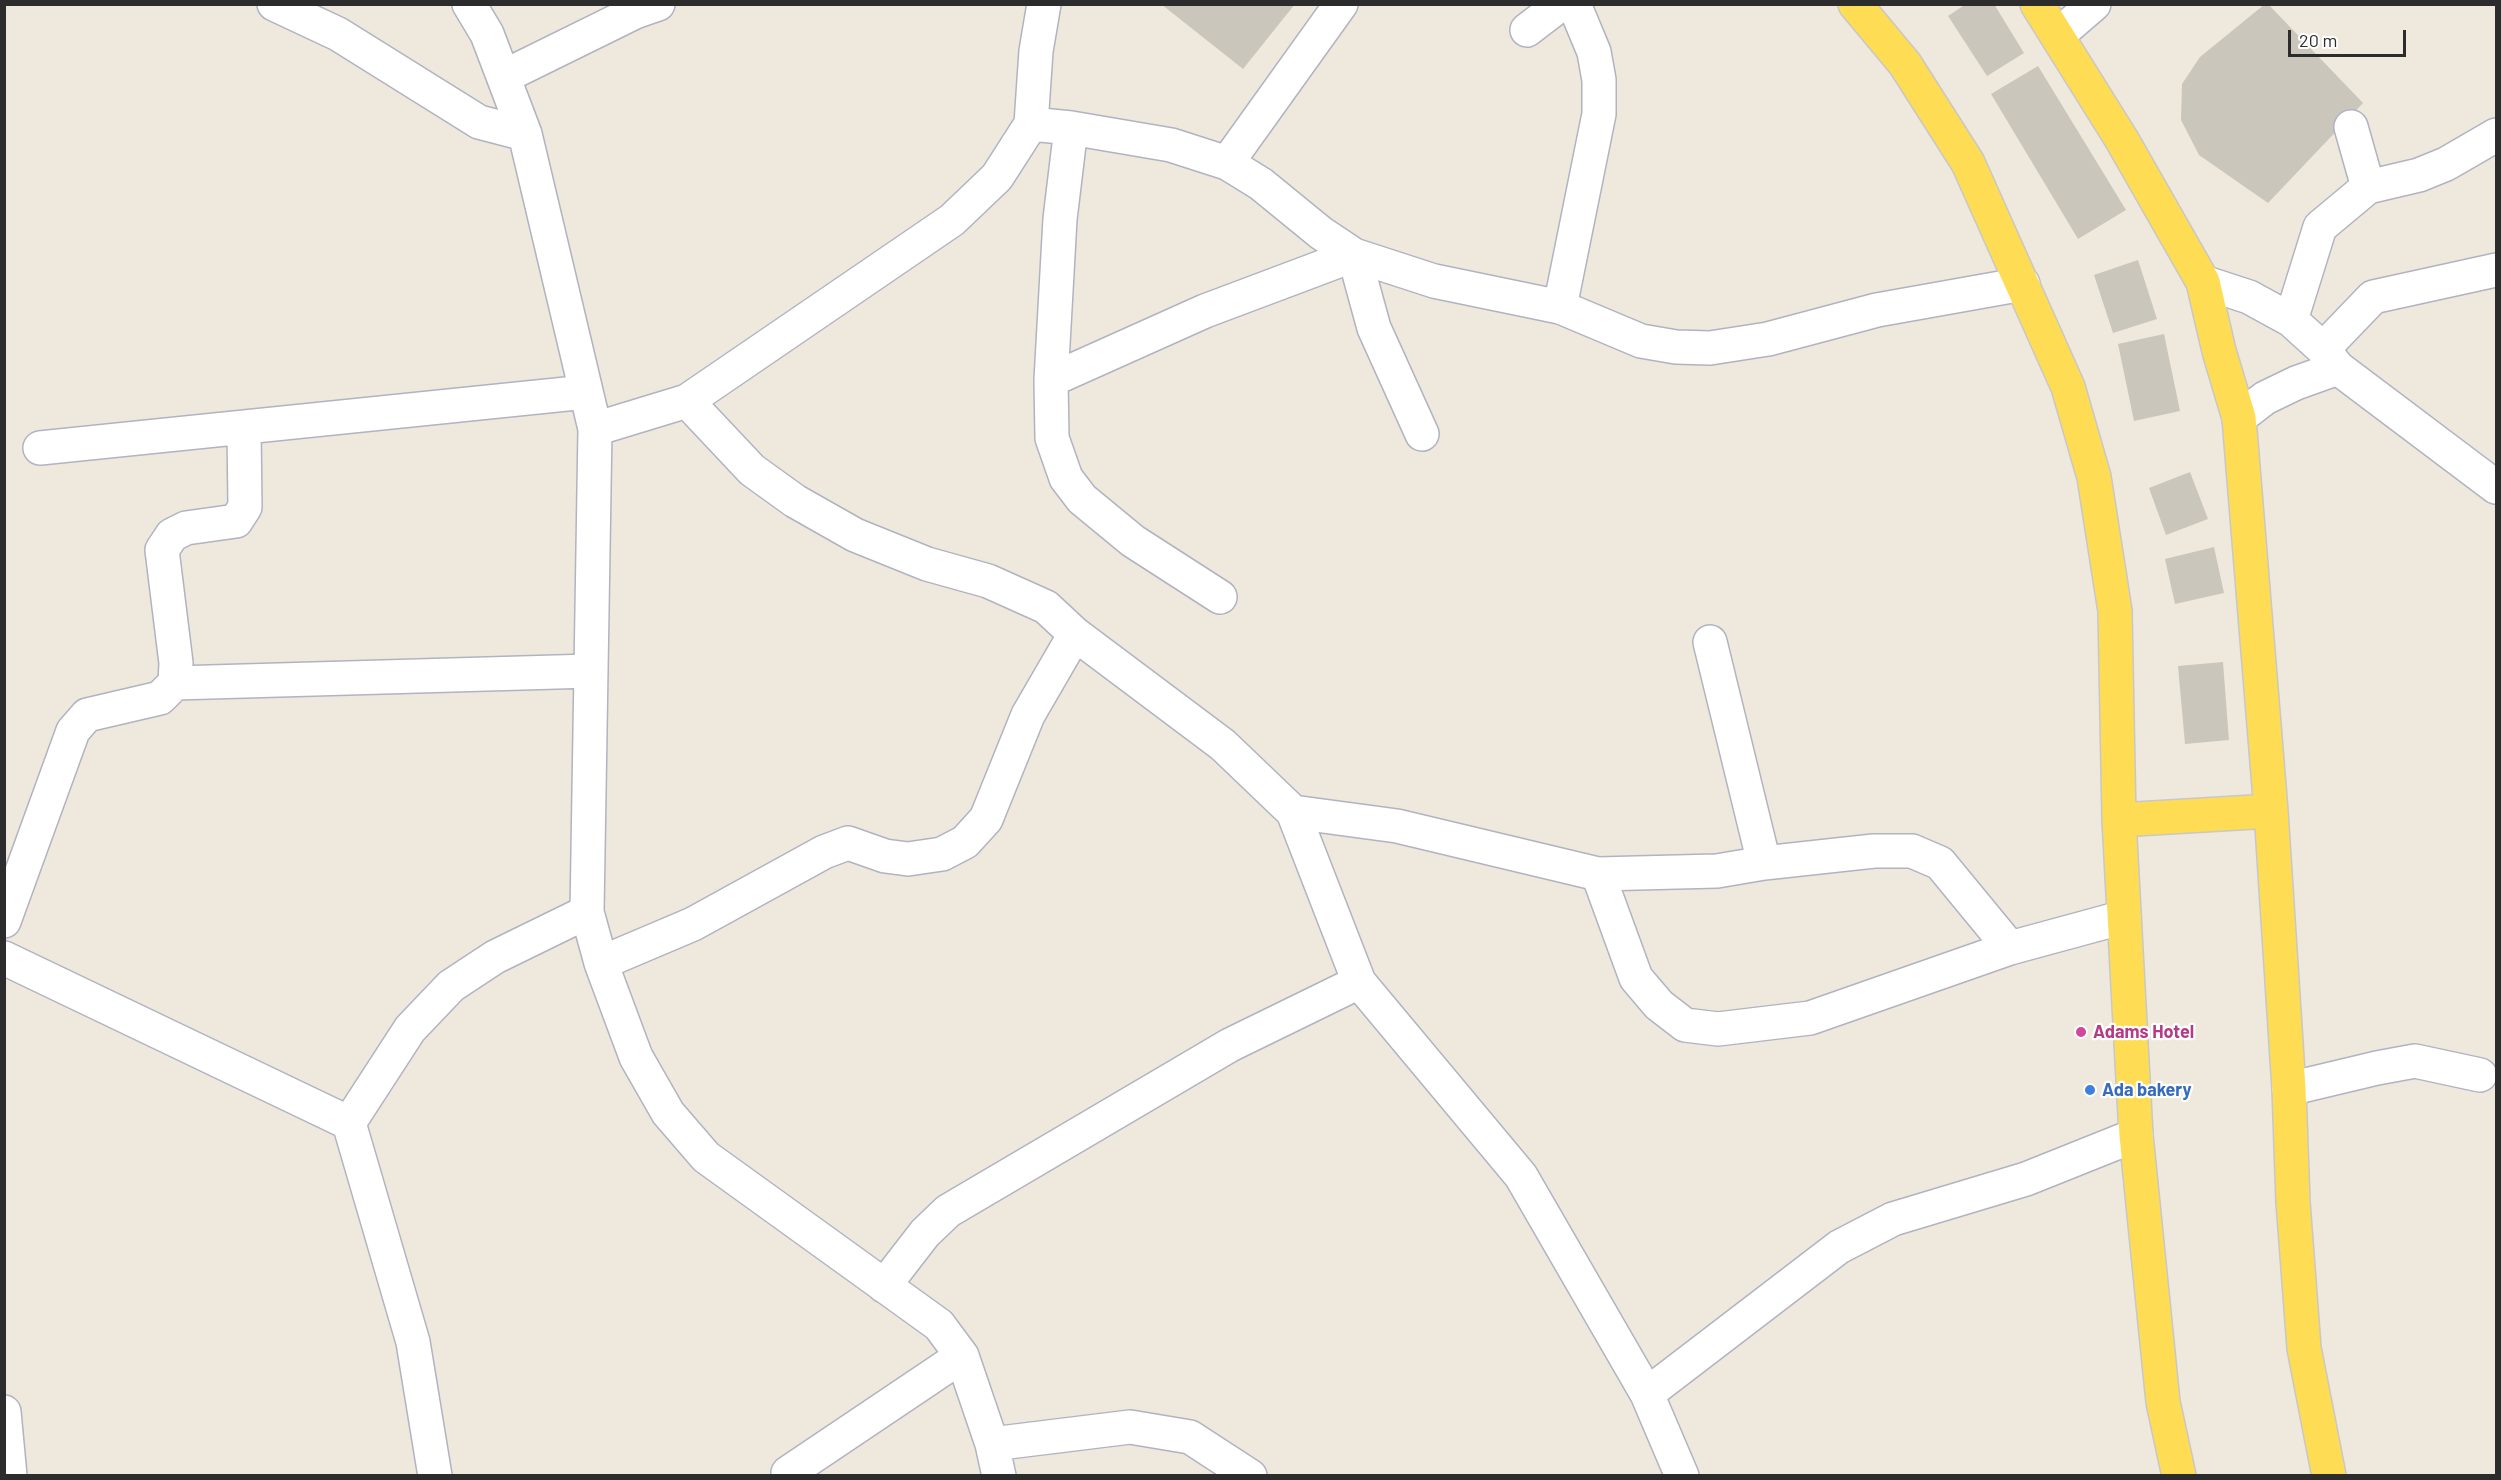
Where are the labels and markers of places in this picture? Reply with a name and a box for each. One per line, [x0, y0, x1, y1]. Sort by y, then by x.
place label: Adams Hotel [2093, 1021, 2194, 1043]
marker: Adams Hotel [2074, 1025, 2088, 1039]
place label: Ada bakery [2102, 1079, 2192, 1101]
marker: Ada bakery [2083, 1083, 2097, 1097]

